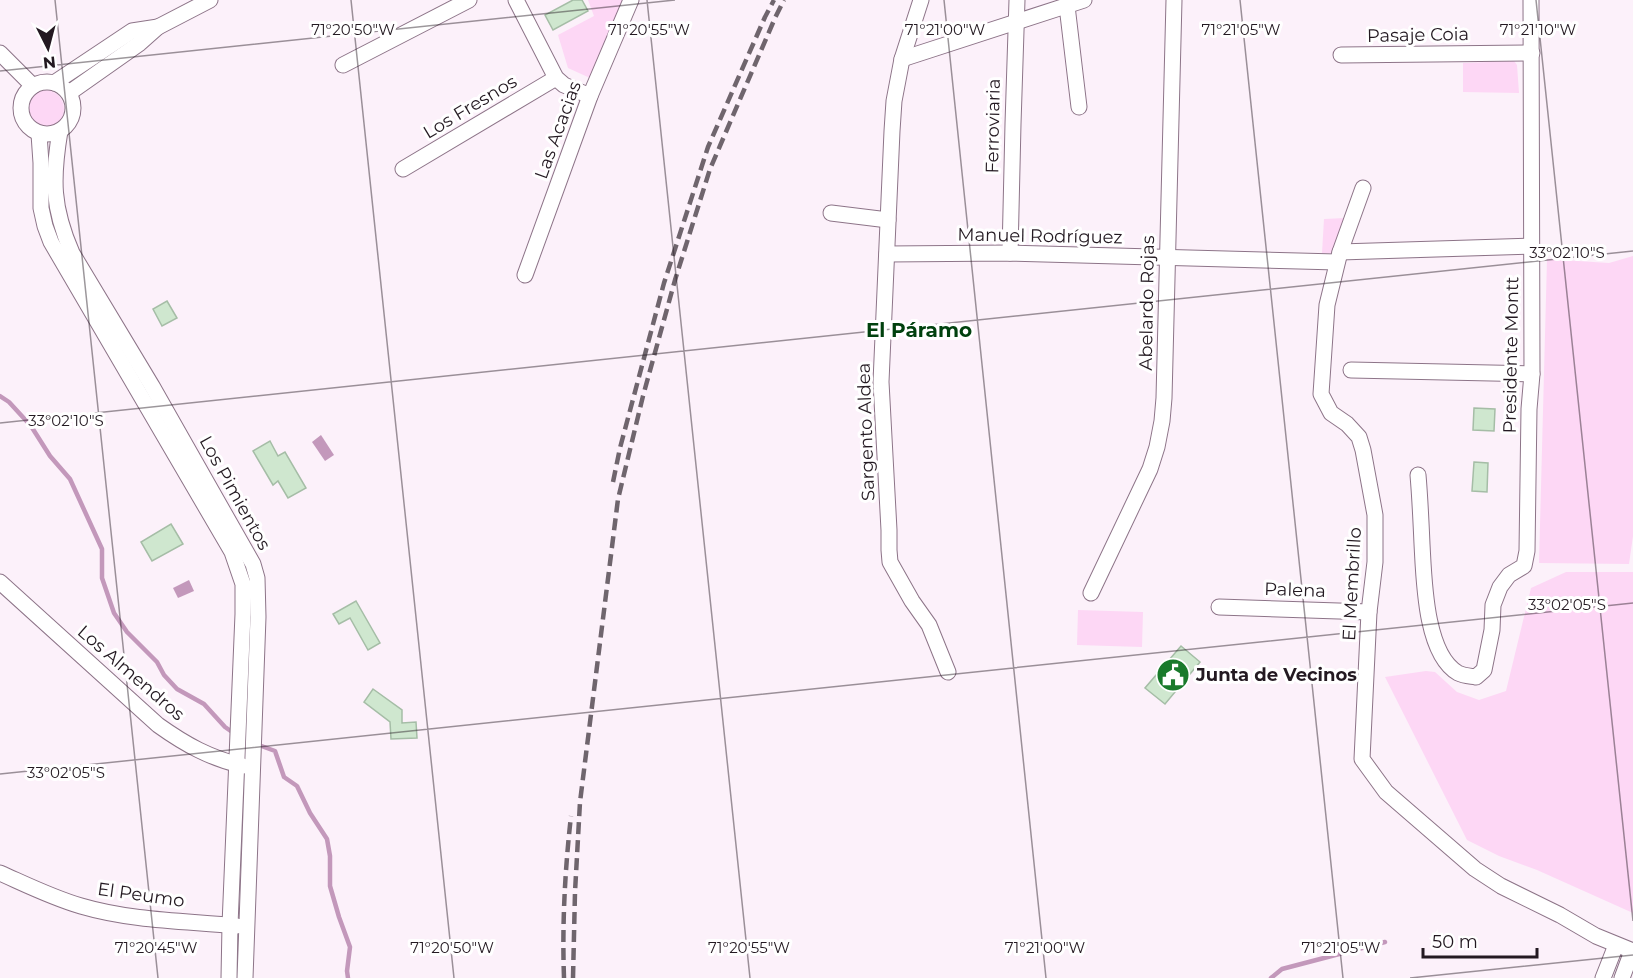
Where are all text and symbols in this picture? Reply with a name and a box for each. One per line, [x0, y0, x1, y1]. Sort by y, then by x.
north arrow [18, 18, 78, 78]
text: 71°20'50"W [311, 20, 395, 39]
text: 71°20'55"W [608, 20, 690, 39]
text: 71°21'00"W [905, 20, 986, 39]
text: 71°21'05"W [1202, 20, 1281, 39]
text: 71°21'10"W [1500, 20, 1577, 39]
street label: Pasaje Coia [1367, 23, 1469, 47]
text: N [42, 52, 57, 73]
street label: Los Fresnos [419, 70, 521, 144]
street label: Las Acacias [530, 78, 586, 182]
street label: Ferroviaria [981, 78, 1005, 174]
street label: Manuel Rodríguez [957, 224, 1123, 248]
street label: Abelardo Rojas [1135, 235, 1159, 371]
text: 33°02'10"S [1529, 243, 1605, 262]
street label: Presidente Montt [1499, 276, 1523, 434]
district label: El Páramo [866, 318, 972, 342]
street label: Sargento Aldea [853, 363, 879, 501]
text: 33°02'10"S [28, 411, 104, 430]
street label: Los Pimientos [195, 432, 276, 554]
street label: El Membrillo [1338, 527, 1366, 641]
street label: Palena [1264, 578, 1326, 602]
text: 33°02'05"S [1528, 595, 1606, 614]
street label: Los Almendros [73, 621, 189, 726]
public building icon: Junta de Vecinos [1155, 657, 1191, 693]
place label: Junta de Vecinos [1195, 664, 1357, 686]
text: 33°02'05"S [27, 763, 105, 782]
street label: El Peumo [96, 878, 186, 912]
scale bar [1423, 921, 1537, 959]
text: 50 m [1432, 931, 1478, 953]
text: 71°20'45"W [115, 938, 198, 957]
text: 71°20'50"W [410, 938, 494, 957]
text: 71°20'55"W [708, 938, 790, 957]
text: 71°21'00"W [1005, 938, 1086, 957]
text: 71°21'05"W [1302, 938, 1381, 957]

